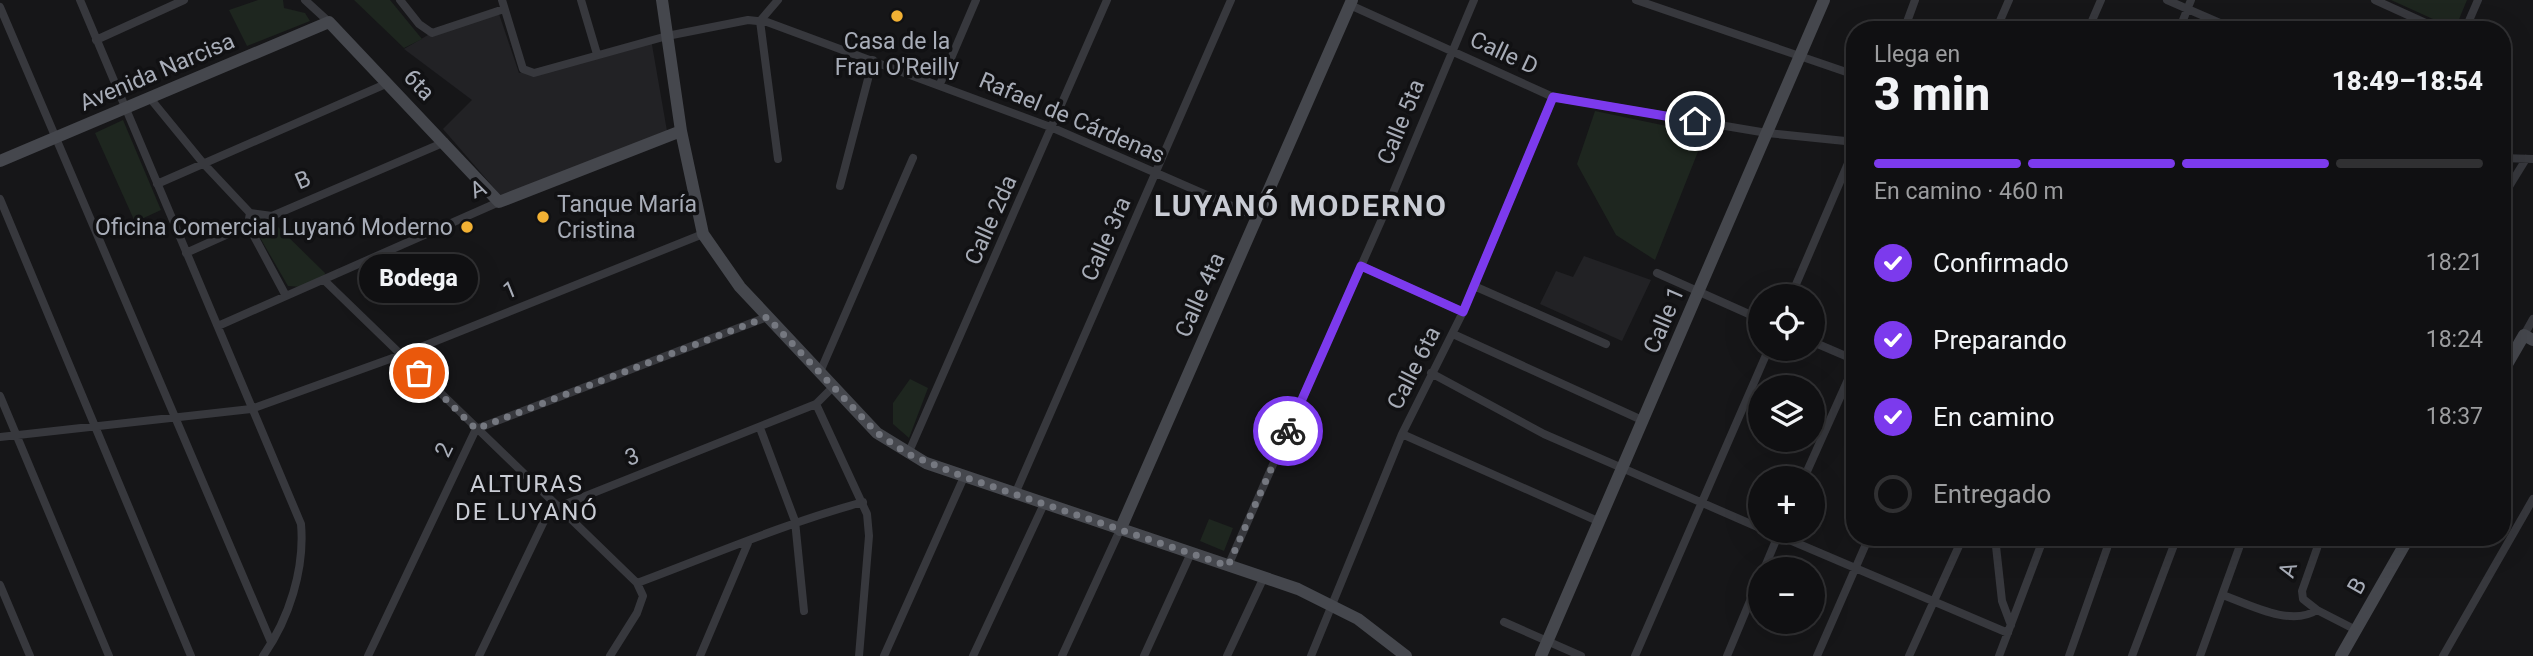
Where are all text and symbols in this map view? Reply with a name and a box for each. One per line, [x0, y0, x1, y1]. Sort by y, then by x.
marker: Casa de la Frau O'Reilly [889, 8, 905, 24]
street label: Calle D [1466, 26, 1542, 80]
street label: Avenida Narcisa [75, 27, 239, 117]
place label: Casa de la Frau O'Reilly [835, 28, 959, 81]
text: Llega en [1874, 41, 1960, 68]
street label: 6ta [398, 64, 440, 106]
text: 18:49–18:54 [2332, 66, 2483, 96]
street label: Rafael de Cárdenas [975, 67, 1169, 169]
text: 3 min [1874, 67, 1990, 121]
street label: Calle 5ta [1372, 75, 1430, 169]
pin [1665, 91, 1725, 151]
icon: home [1676, 102, 1714, 140]
street label: B [291, 165, 315, 195]
street label: Calle 2da [959, 171, 1023, 269]
street label: A [466, 174, 490, 204]
text: En camino · 460 m [1874, 178, 2064, 205]
district label: LUYANÓ MODERNO [1154, 188, 1448, 223]
place label: Tanque María Cristina [557, 191, 697, 244]
street label: Calle 3ra [1075, 193, 1137, 285]
marker: Tanque María Cristina [535, 209, 551, 225]
place label: Oficina Comercial Luyanó Moderno [95, 214, 453, 241]
marker: Oficina Comercial Luyanó Moderno [459, 219, 475, 235]
icon: check [1874, 244, 1912, 282]
text: Confirmado [1933, 248, 2069, 278]
street label: Calle 4ta [1169, 249, 1231, 341]
text: 18:21 [2426, 249, 2483, 276]
callout: Bodega [360, 254, 478, 303]
text: Bodega [379, 265, 458, 292]
street label: 1 [499, 275, 521, 305]
street label: Calle 1 [1638, 283, 1690, 357]
map controls [1748, 284, 1825, 634]
button: locate [1748, 284, 1825, 361]
icon: check [1874, 321, 1912, 359]
street label: Calle 6ta [1382, 322, 1446, 414]
text: Preparando [1933, 325, 2067, 355]
text: 18:24 [2426, 326, 2483, 353]
pin [389, 343, 449, 403]
icon: bag [400, 354, 438, 392]
button: layers [1748, 375, 1825, 452]
courier [1253, 396, 1323, 466]
icon: check [1874, 398, 1912, 436]
text: En camino [1933, 402, 2055, 432]
text: 18:37 [2426, 403, 2483, 430]
icon: bike [1269, 412, 1307, 450]
street label: 2 [429, 438, 459, 462]
street label: 3 [621, 442, 643, 472]
button: + [1748, 466, 1825, 543]
district label: ALTURAS DE LUYANÓ [455, 470, 599, 526]
text: Entregado [1933, 479, 2051, 509]
button: − [1748, 557, 1825, 634]
street label: A [2273, 559, 2303, 581]
street label: B [2342, 573, 2372, 599]

